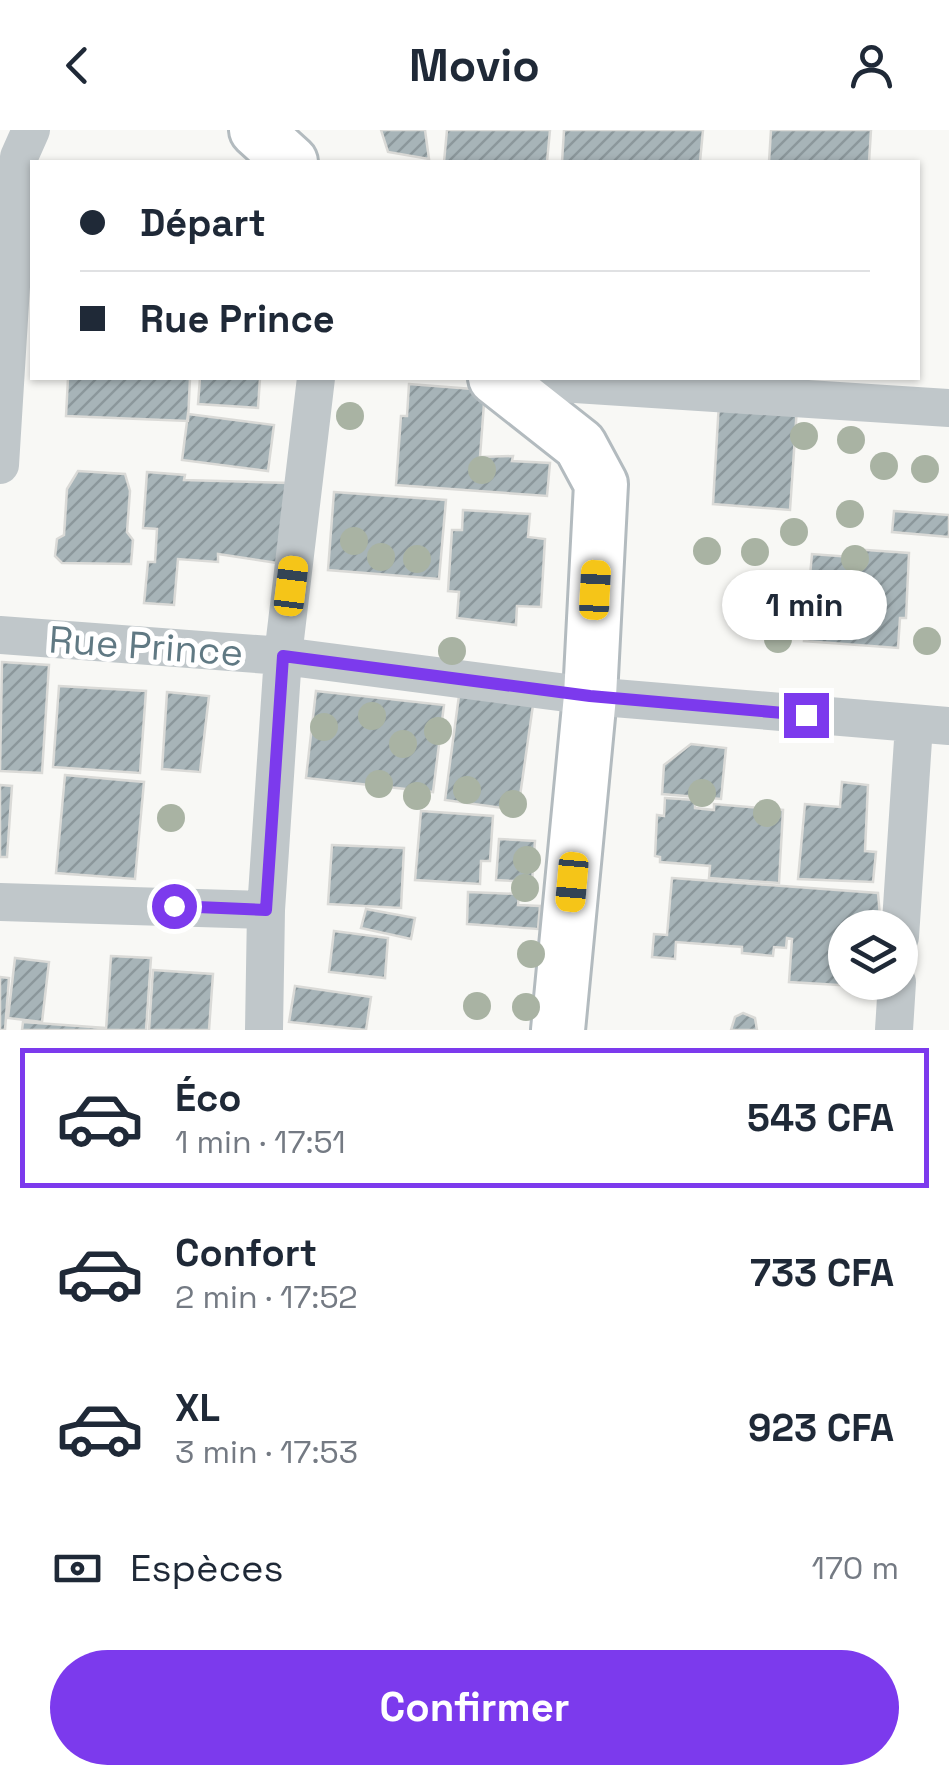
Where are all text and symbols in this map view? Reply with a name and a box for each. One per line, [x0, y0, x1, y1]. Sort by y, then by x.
text: Movio [409, 37, 540, 94]
icon: back [50, 38, 105, 93]
icon: person [844, 38, 899, 93]
text: Départ [140, 199, 266, 247]
text: Rue Prince [140, 295, 335, 343]
car [272, 554, 310, 618]
car [578, 559, 612, 621]
callout: 1 min [724, 570, 888, 640]
text: 1 min [765, 585, 844, 625]
street label: Rue Prince [47, 615, 245, 677]
route end [784, 693, 829, 738]
car [554, 851, 590, 913]
route start [152, 884, 197, 929]
map controls [828, 910, 918, 1000]
button: layers [828, 910, 918, 1000]
icon: car [55, 1073, 145, 1163]
text: Éco [175, 1074, 242, 1122]
text: 543 CFA [747, 1094, 894, 1142]
text: 1 min · 17:51 [175, 1122, 346, 1162]
icon: car [55, 1228, 145, 1318]
text: Confort [175, 1229, 317, 1277]
text: 733 CFA [750, 1249, 894, 1297]
text: 2 min · 17:52 [175, 1277, 358, 1317]
icon: car [55, 1383, 145, 1473]
text: XL [175, 1384, 220, 1432]
text: 923 CFA [748, 1404, 894, 1452]
text: 3 min · 17:53 [175, 1432, 358, 1472]
icon: cash [50, 1541, 105, 1596]
text: Espèces [130, 1544, 284, 1592]
text: 170 m [812, 1548, 899, 1588]
button: Confirmer [50, 1650, 899, 1765]

